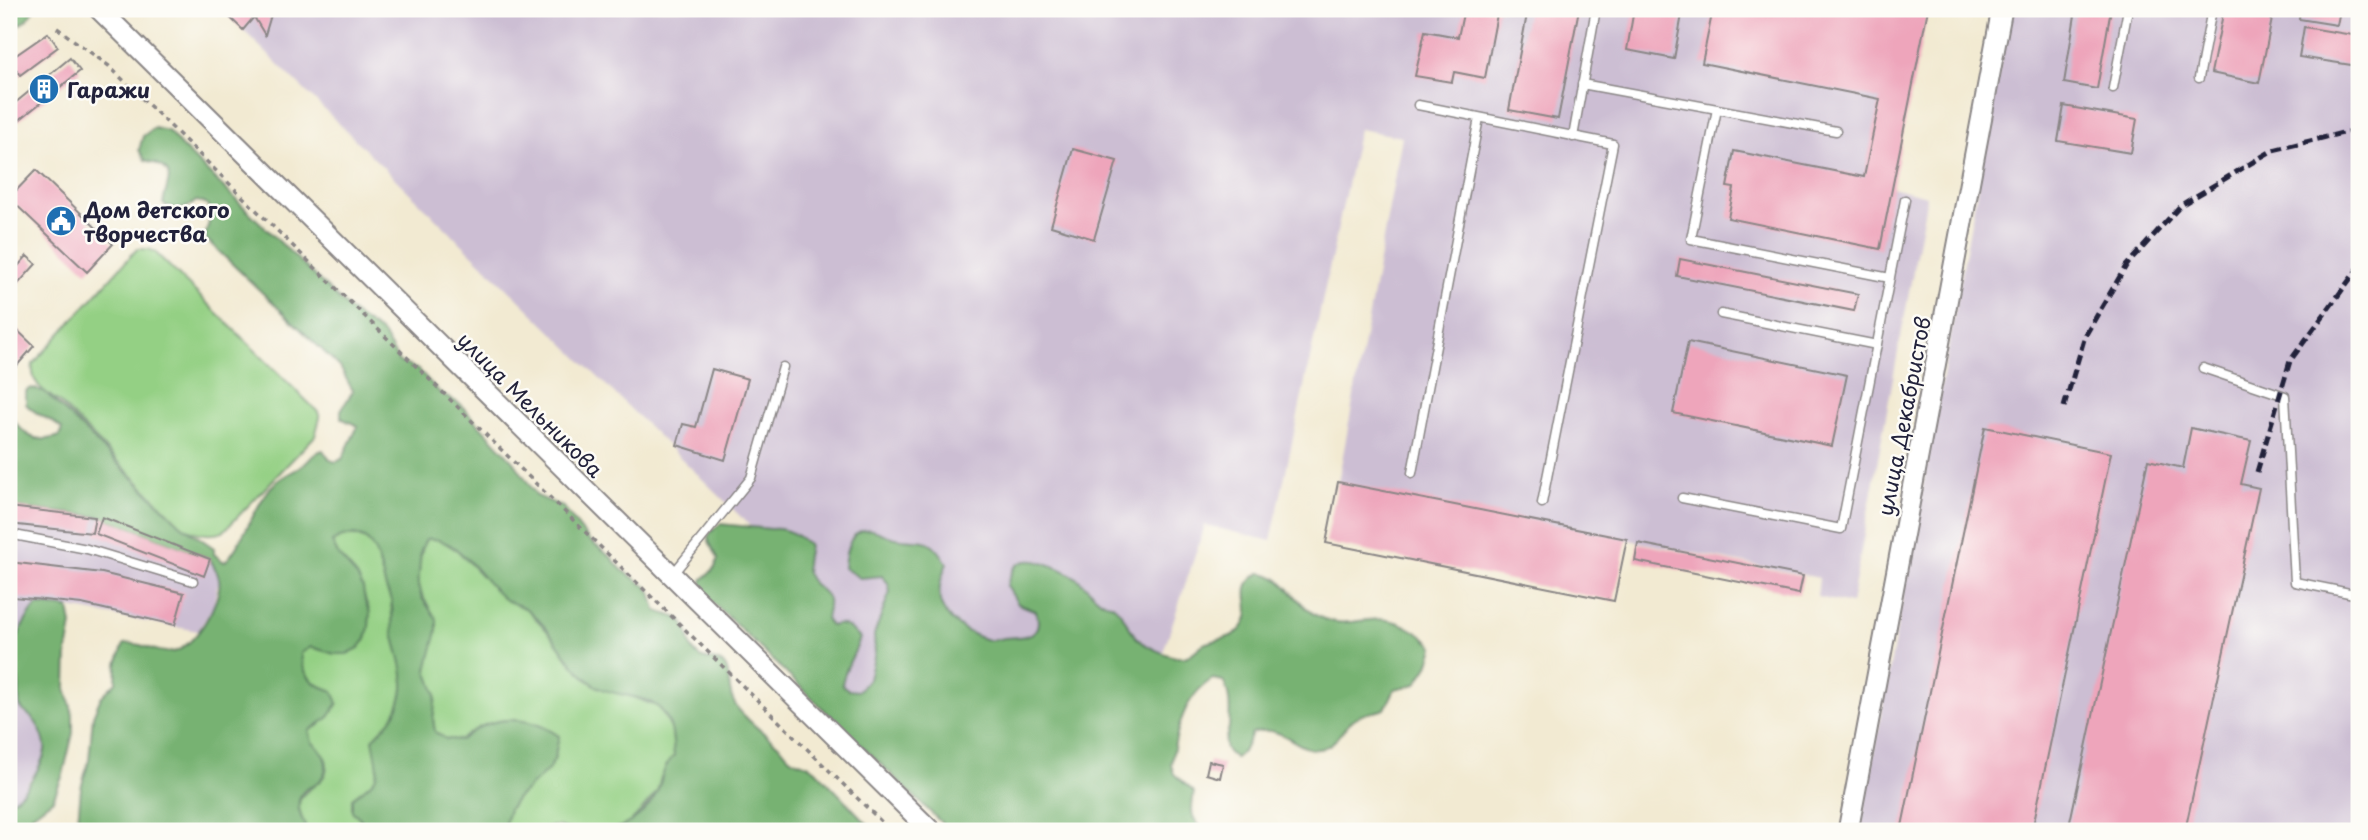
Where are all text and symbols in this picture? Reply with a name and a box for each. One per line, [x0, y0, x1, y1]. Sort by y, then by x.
building icon: Гаражи [27, 72, 61, 106]
place label: Гаражи [67, 73, 150, 105]
place label: Дом детского творчества [83, 193, 230, 249]
public building icon: Дом детского творчества [44, 204, 78, 238]
street label: улица Декабристов [1868, 314, 1938, 518]
street label: улица Мельникова [451, 324, 611, 484]

